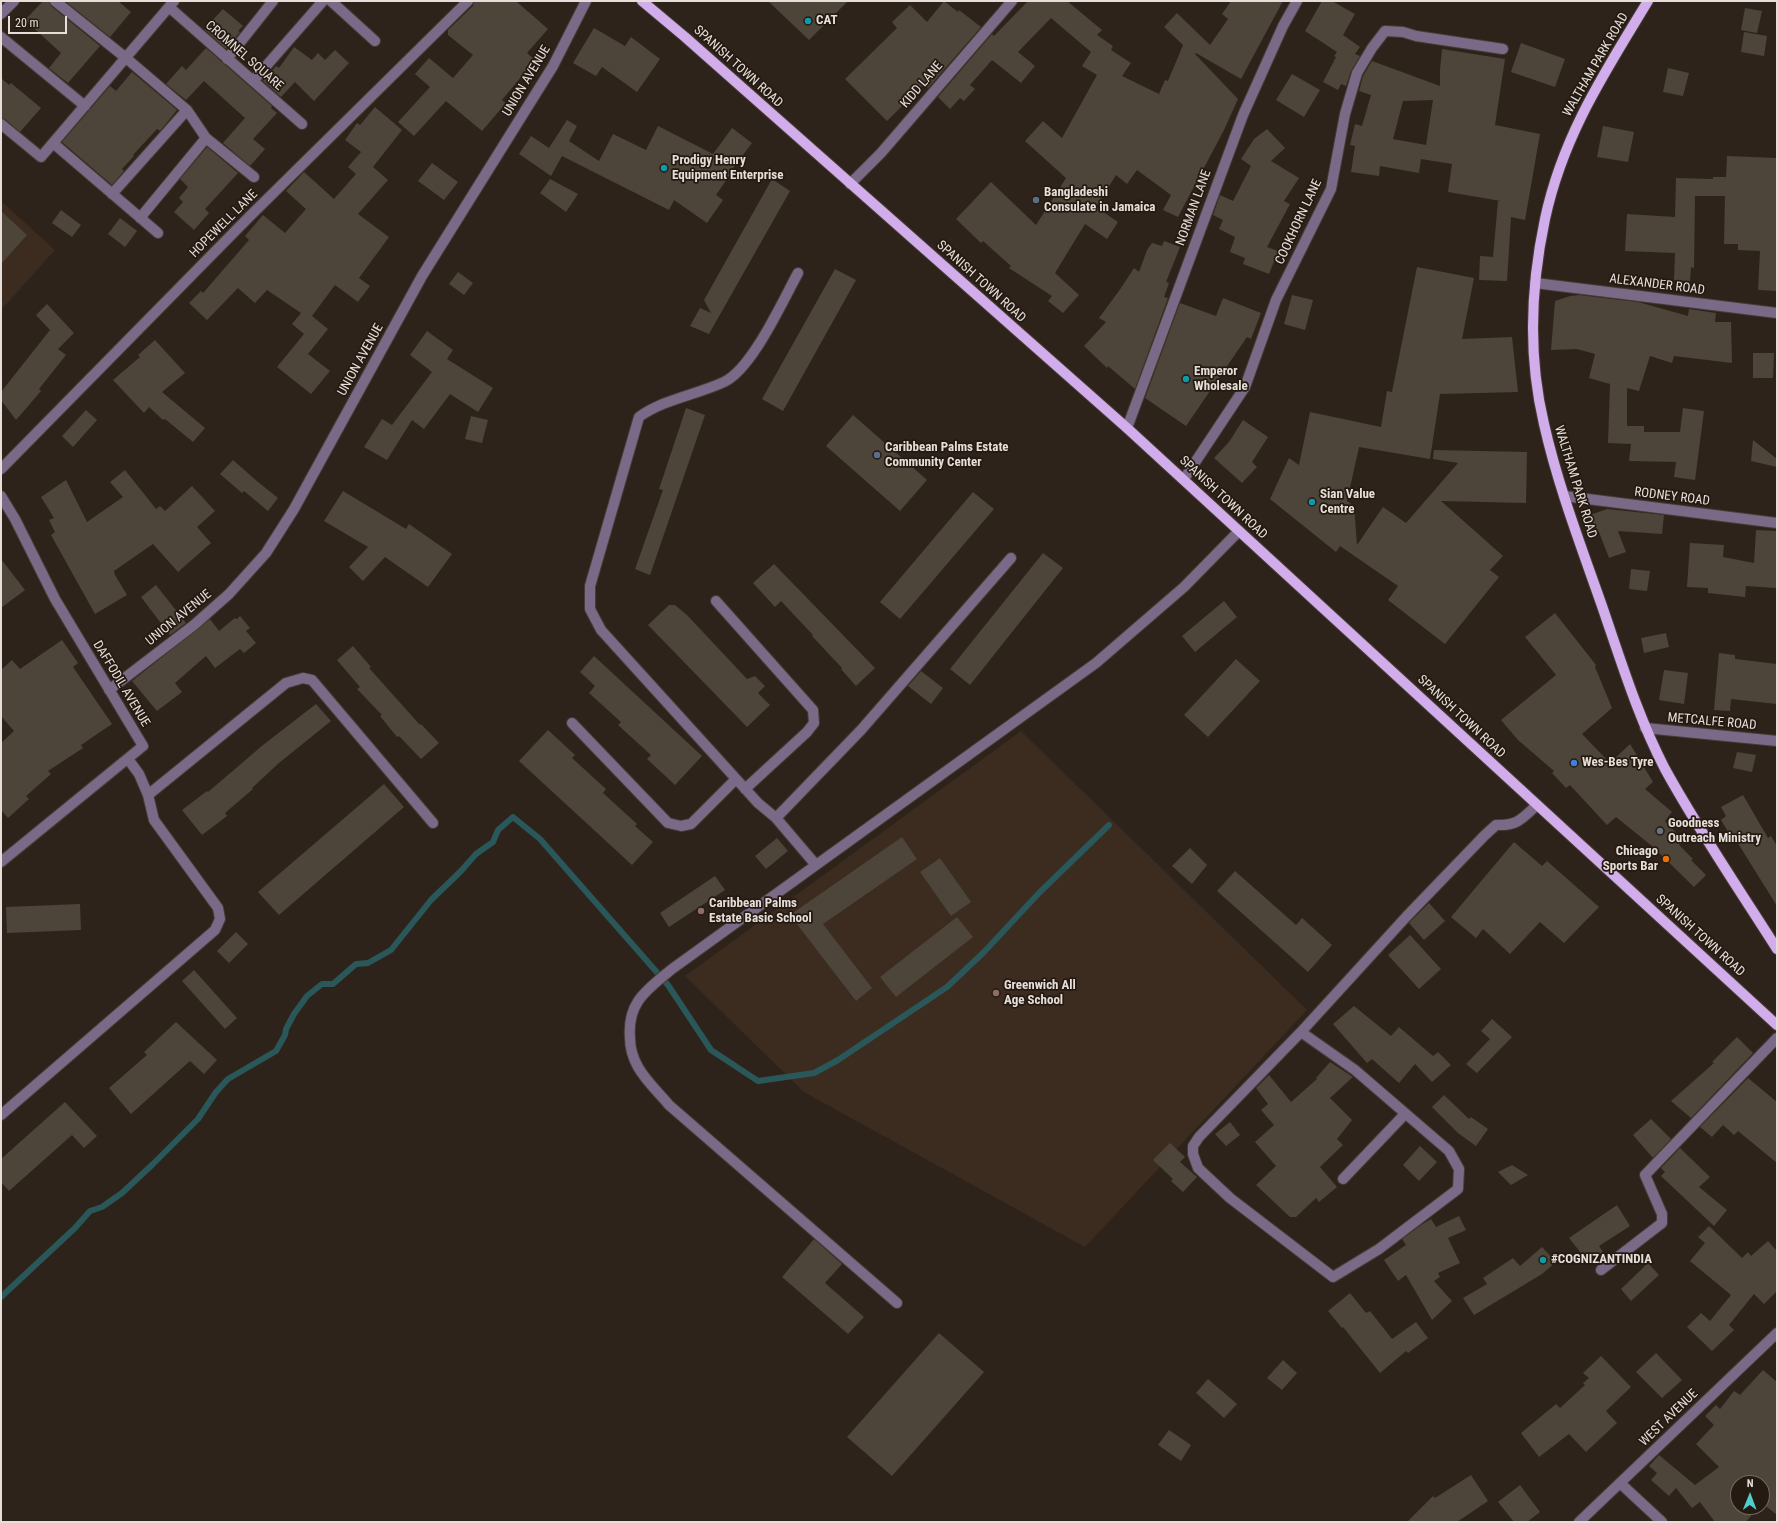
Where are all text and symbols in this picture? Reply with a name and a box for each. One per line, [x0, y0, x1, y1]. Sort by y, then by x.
scale bar [10, 8, 69, 34]
street label: WALTHAM PARK ROAD [1560, 10, 1632, 120]
place label: CAT [816, 13, 837, 29]
text: 20 m [15, 16, 39, 30]
marker: CAT [803, 16, 813, 26]
street label: CROMNEL SQUARE [202, 18, 286, 94]
street label: SPANISH TOWN ROAD [690, 23, 786, 111]
street label: UNION AVENUE [500, 43, 554, 119]
street label: KIDD LANE [898, 59, 946, 111]
place label: Prodigy Henry Equipment Enterprise [672, 153, 783, 184]
marker: Prodigy Henry Equipment Enterprise [659, 163, 669, 173]
street label: NORMAN LANE [1173, 168, 1215, 248]
street label: COOKHORN LANE [1272, 177, 1326, 267]
place label: Bangladeshi Consulate in Jamaica [1044, 185, 1155, 216]
street label: HOPEWELL LANE [187, 187, 261, 261]
marker: Bangladeshi Consulate in Jamaica [1031, 195, 1041, 205]
street label: SPANISH TOWN ROAD [933, 238, 1029, 326]
street label: ALEXANDER ROAD [1608, 271, 1706, 299]
street label: UNION AVENUE [335, 321, 387, 399]
place label: Emperor Wholesale [1194, 364, 1248, 395]
marker: Emperor Wholesale [1181, 374, 1191, 384]
street label: WALTHAM PARK ROAD [1550, 424, 1600, 540]
place label: Caribbean Palms Estate Community Center [885, 440, 1009, 471]
marker: Caribbean Palms Estate Community Center [872, 450, 882, 460]
street label: SPANISH TOWN ROAD [1176, 453, 1270, 543]
street label: RODNEY ROAD [1633, 485, 1711, 509]
place label: Sian Value Centre [1320, 487, 1375, 518]
marker: Sian Value Centre [1307, 497, 1317, 507]
street label: UNION AVENUE [143, 587, 215, 649]
street label: DAFFODIL AVENUE [89, 638, 153, 730]
street label: SPANISH TOWN ROAD [1414, 672, 1508, 762]
street label: METCALFE ROAD [1667, 710, 1757, 734]
place label: Wes-Bes Tyre [1582, 755, 1654, 771]
marker: Wes-Bes Tyre [1569, 758, 1579, 768]
place label: Goodness Outreach Ministry [1668, 816, 1761, 847]
marker: Goodness Outreach Ministry [1655, 826, 1665, 836]
place label: Chicago Sports Bar [1603, 844, 1658, 875]
marker: Chicago Sports Bar [1661, 854, 1671, 864]
street label: SPANISH TOWN ROAD [1652, 892, 1748, 980]
place label: Caribbean Palms Estate Basic School [709, 896, 812, 927]
marker: Caribbean Palms Estate Basic School [696, 906, 706, 916]
place label: Greenwich All Age School [1004, 978, 1076, 1009]
marker: Greenwich All Age School [991, 988, 1001, 998]
place label: #COGNIZANTINDIA [1551, 1252, 1652, 1268]
marker: #COGNIZANTINDIA [1538, 1255, 1548, 1265]
street label: WEST AVENUE [1636, 1386, 1702, 1450]
north arrow [1730, 1475, 1770, 1515]
text: N [1747, 1477, 1754, 1490]

